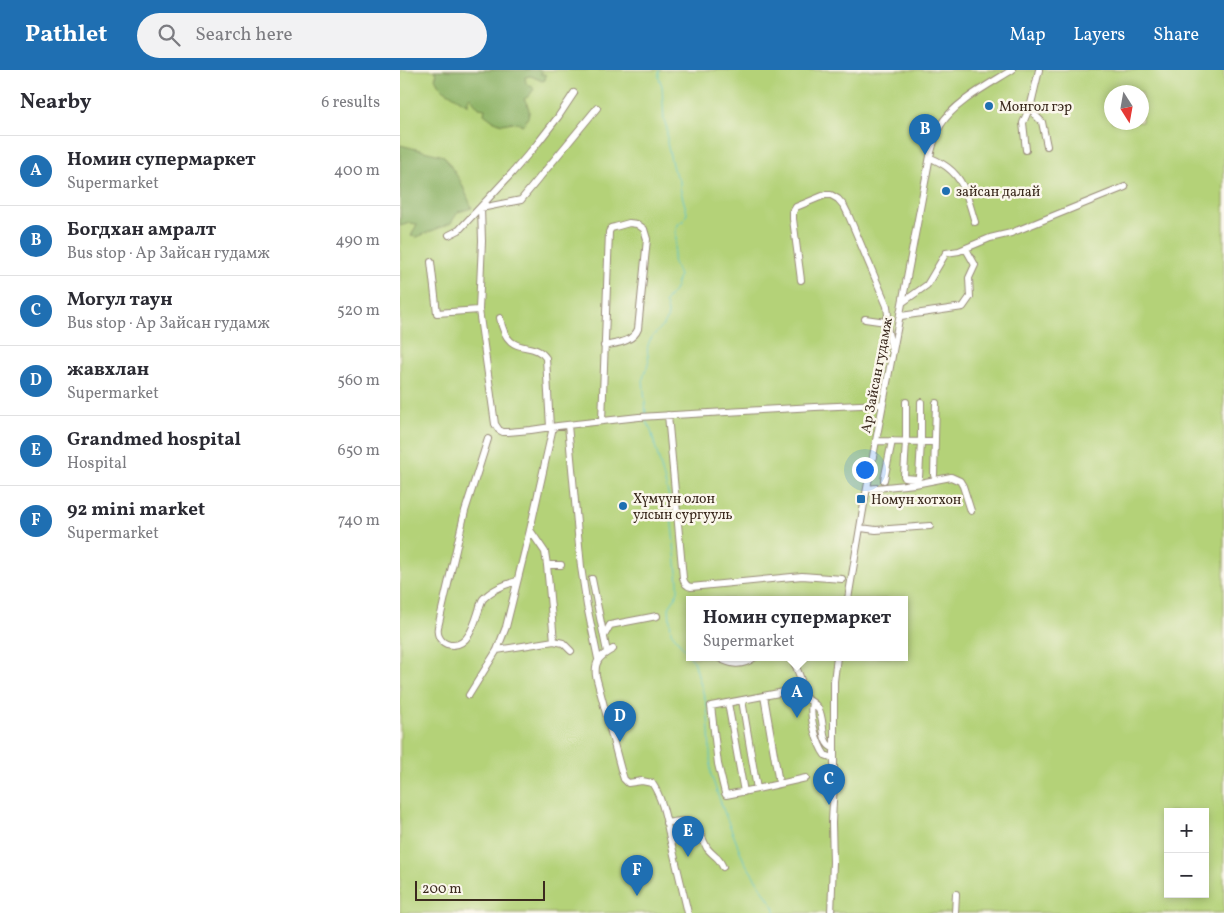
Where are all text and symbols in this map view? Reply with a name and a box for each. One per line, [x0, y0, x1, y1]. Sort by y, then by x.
search box [137, 13, 487, 58]
text: Pathlet [25, 18, 107, 52]
icon: search [155, 21, 183, 49]
text: Search here [195, 22, 293, 48]
text: Map [1009, 23, 1045, 48]
text: Layers [1073, 23, 1125, 48]
text: Share [1153, 23, 1199, 48]
north arrow [1104, 85, 1149, 130]
text: Nearby [20, 88, 91, 117]
text: 6 results [321, 92, 380, 114]
place label: Монгол гэр [999, 98, 1072, 117]
marker: Монгол гэр [983, 100, 995, 112]
pin: B [909, 114, 941, 155]
text: Номин супермаркет [67, 147, 256, 173]
text: A [30, 160, 42, 182]
text: 400 m [334, 160, 380, 182]
text: Supermarket [67, 173, 159, 195]
place label: зайсан далай [956, 183, 1041, 202]
marker: зайсан далай [940, 185, 952, 197]
text: Богдхан амралт [67, 217, 216, 243]
text: B [31, 230, 41, 252]
text: 490 m [335, 230, 380, 252]
text: Bus stop · Ар Зайсан гудамж [67, 243, 270, 265]
text: Могул таун [67, 287, 173, 313]
text: C [31, 300, 41, 322]
text: 520 m [337, 300, 380, 322]
text: Bus stop · Ар Зайсан гудамж [67, 313, 270, 335]
street label: Ар Зайсан гудамж [857, 316, 898, 435]
text: жавхлан [67, 357, 149, 383]
text: D [30, 370, 42, 392]
text: 560 m [337, 370, 380, 392]
text: Supermarket [67, 383, 159, 405]
text: Grandmed hospital [67, 427, 241, 453]
text: E [31, 440, 41, 462]
text: 650 m [338, 440, 380, 462]
text: Hospital [67, 453, 127, 475]
your location [852, 457, 878, 483]
place label: Хүмүүн олон улсын сургууль [633, 490, 733, 525]
place label: Номун хотхон [871, 491, 962, 510]
marker: Номун хотхон [855, 493, 867, 505]
text: 92 mini market [67, 497, 205, 523]
marker: Хүмүүн олон улсын сургууль [617, 500, 629, 512]
text: F [31, 510, 41, 532]
text: 740 m [338, 510, 380, 532]
text: Supermarket [67, 523, 159, 545]
popup [686, 596, 908, 661]
text: Номин супермаркет [703, 605, 891, 631]
text: Supermarket [703, 631, 795, 653]
pin: A [781, 677, 813, 718]
pin: D [604, 701, 636, 742]
pin: C [813, 764, 845, 805]
map controls [1164, 808, 1209, 898]
button: + [1164, 808, 1209, 853]
pin: E [672, 816, 704, 857]
button: − [1164, 853, 1209, 898]
pin: F [621, 855, 653, 896]
scale bar [415, 878, 545, 901]
text: 200 m [422, 880, 462, 899]

